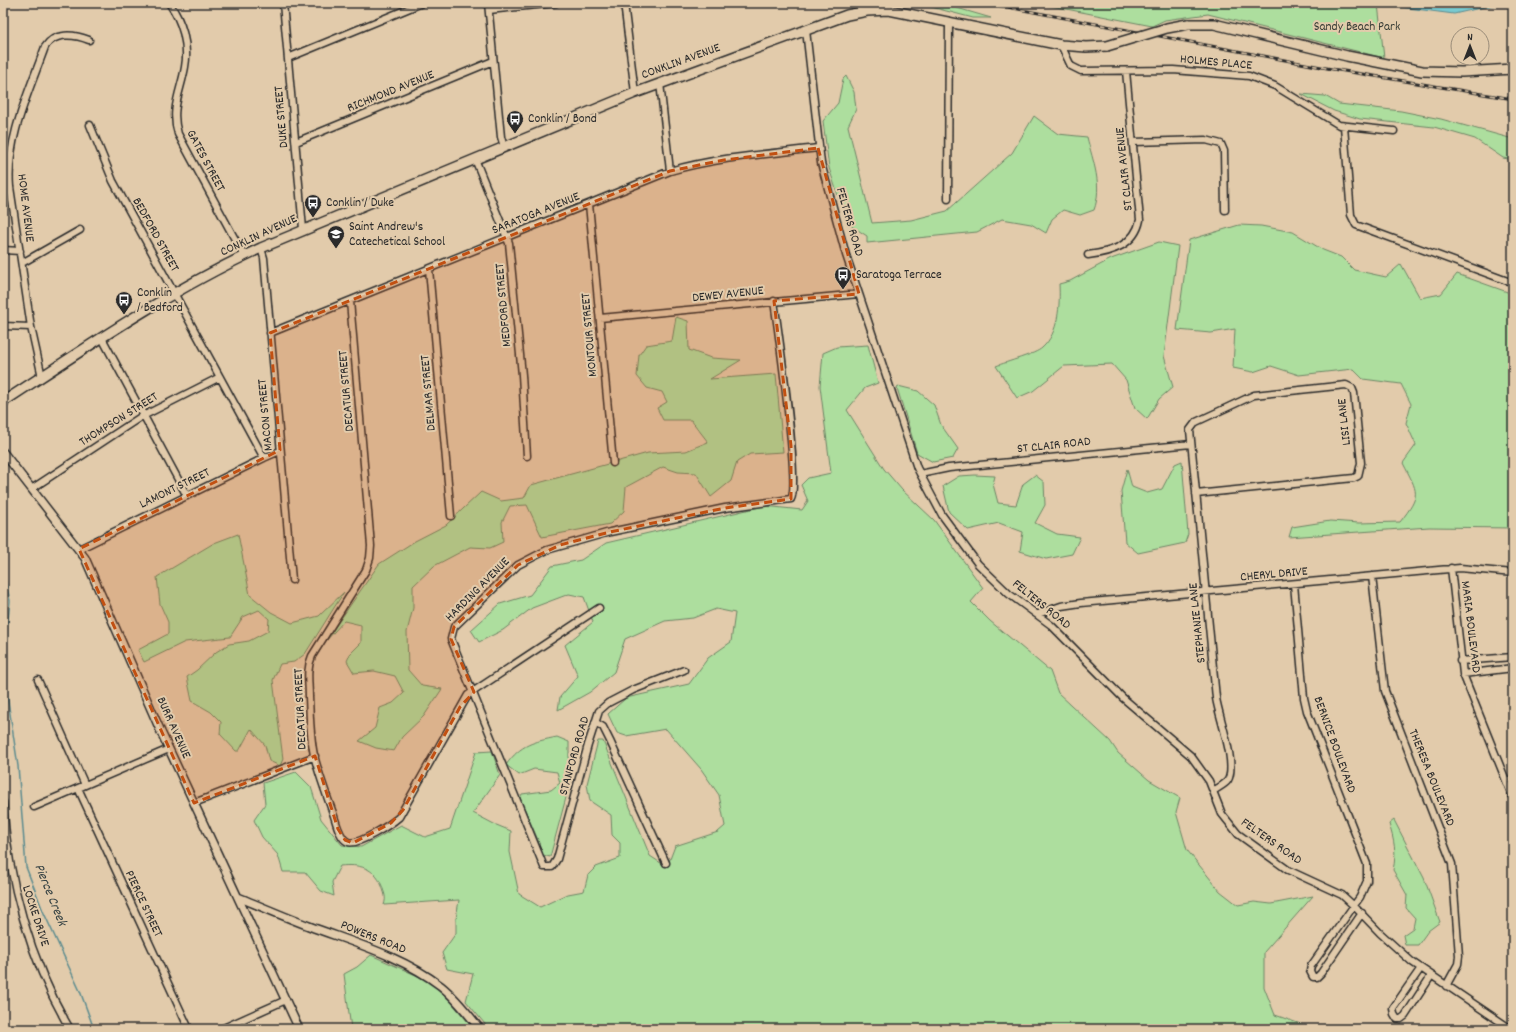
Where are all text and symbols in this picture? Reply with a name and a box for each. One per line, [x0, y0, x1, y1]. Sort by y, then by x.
park label: Sandy Beach Park [1314, 18, 1400, 37]
north arrow [1450, 26, 1490, 66]
text: N [1467, 30, 1473, 46]
street label: CONKLIN AVENUE [639, 39, 723, 85]
street label: HOLMES PLACE [1179, 50, 1253, 76]
street label: RICHMOND AVENUE [345, 66, 438, 118]
street label: DUKE STREET [270, 85, 294, 149]
bus stop icon: Conklin / Bond [505, 109, 525, 134]
place label: Conklin / Bond [528, 110, 597, 129]
street label: ST CLAIR AVENUE [1111, 126, 1139, 212]
street label: GATES STREET [181, 127, 229, 195]
street label: HOME AVENUE [11, 173, 39, 243]
street label: FELTERS ROAD [830, 185, 868, 259]
street label: SARATOGA AVENUE [489, 188, 583, 240]
bus stop icon: Conklin / Duke [303, 193, 323, 218]
street label: BEDFORD STREET [127, 194, 183, 276]
place label: Conklin / Duke [326, 194, 394, 213]
street label: CONKLIN AVENUE [217, 210, 301, 262]
place label: Saint Andrew's Catechetical School [349, 218, 445, 252]
school or university icon: Saint Andrew's Catechetical School [326, 224, 346, 249]
street label: MEDFORD STREET [491, 262, 517, 348]
bus stop icon: Saratoga Terrace [833, 265, 853, 290]
place label: Saratoga Terrace [856, 266, 942, 285]
street label: DEWEY AVENUE [691, 282, 765, 308]
place label: Conklin / Bedford [137, 284, 183, 318]
bus stop icon: Conklin / Bedford [114, 290, 134, 315]
street label: MONTOUR STREET [577, 292, 603, 378]
street label: DECATUR STREET [334, 350, 360, 432]
street label: DELMAR STREET [416, 354, 442, 432]
street label: MACON STREET [253, 378, 279, 452]
street label: THOMPSON STREET [76, 388, 162, 452]
street label: LISI LANE [1333, 398, 1357, 446]
street label: ST CLAIR ROAD [1016, 433, 1092, 459]
street label: LAMONT STREET [137, 464, 213, 514]
street label: HARDING AVENUE [441, 553, 515, 627]
street label: CHERYL DRIVE [1240, 563, 1309, 587]
street label: FELTERS ROAD [1008, 575, 1075, 635]
street label: MARIA BOULEVARD [1455, 580, 1485, 674]
street label: STEPHANIE LANE [1184, 582, 1212, 664]
street label: DECATUR STREET [289, 668, 313, 750]
street label: BURR AVENUE [151, 694, 195, 762]
street label: BERNICE BOULEVARD [1308, 694, 1360, 796]
street label: STANFORD ROAD [555, 714, 595, 798]
street label: THERESA BOULEVARD [1403, 727, 1459, 830]
street label: FELTERS ROAD [1237, 814, 1306, 870]
water label: Pierce Creek [28, 861, 72, 930]
street label: PIERCE STREET [119, 867, 167, 941]
street label: LOCKE DRIVE [16, 883, 54, 949]
street label: POWERS ROAD [337, 916, 409, 960]

